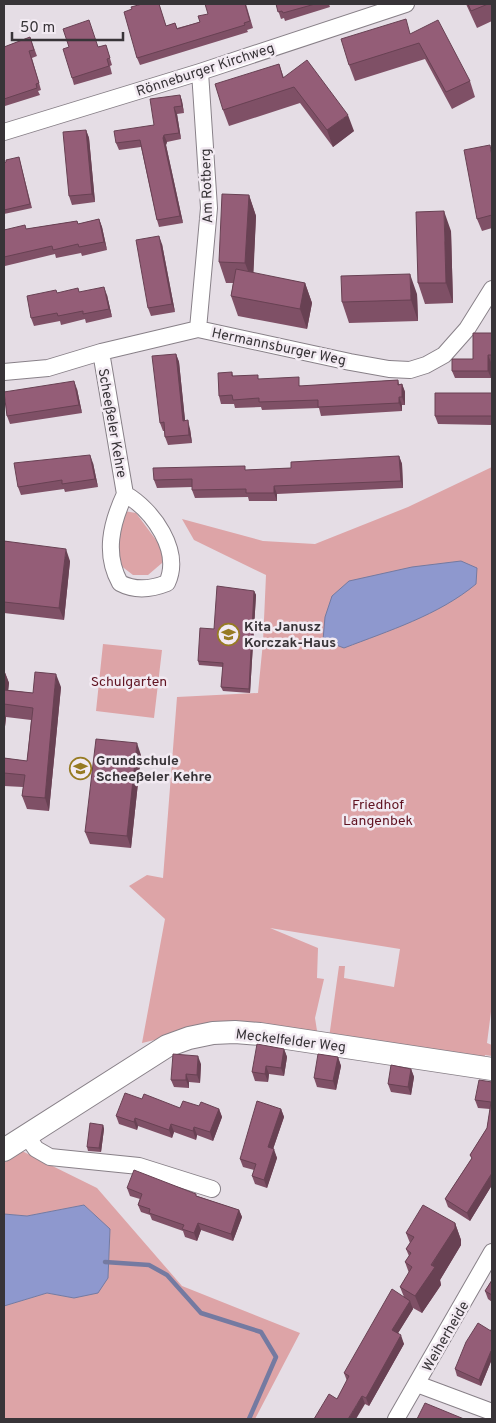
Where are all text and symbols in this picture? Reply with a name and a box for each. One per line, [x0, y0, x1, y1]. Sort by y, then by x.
scale bar [12, 10, 124, 42]
text: 50 m [20, 19, 55, 38]
street label: Rönneburger Kirchweg [134, 40, 277, 101]
street label: Am Rotberg [198, 148, 217, 224]
street label: Hermannsburger Weg [210, 325, 347, 370]
street label: Scheeßeler Kehre [94, 367, 130, 479]
place label: Kita Janusz Korczak-Haus [244, 619, 336, 652]
school or university icon: Kita Janusz Korczak-Haus [216, 622, 240, 646]
park label: Schulgarten [91, 674, 167, 691]
place label: Grundschule Scheeßeler Kehre [96, 753, 212, 786]
school or university icon: Grundschule Scheeßeler Kehre [68, 756, 92, 780]
park label: Friedhof Langenbek [343, 797, 413, 830]
street label: Meckelfelder Weg [235, 1026, 347, 1057]
street label: Weiherheide [419, 1299, 473, 1375]

